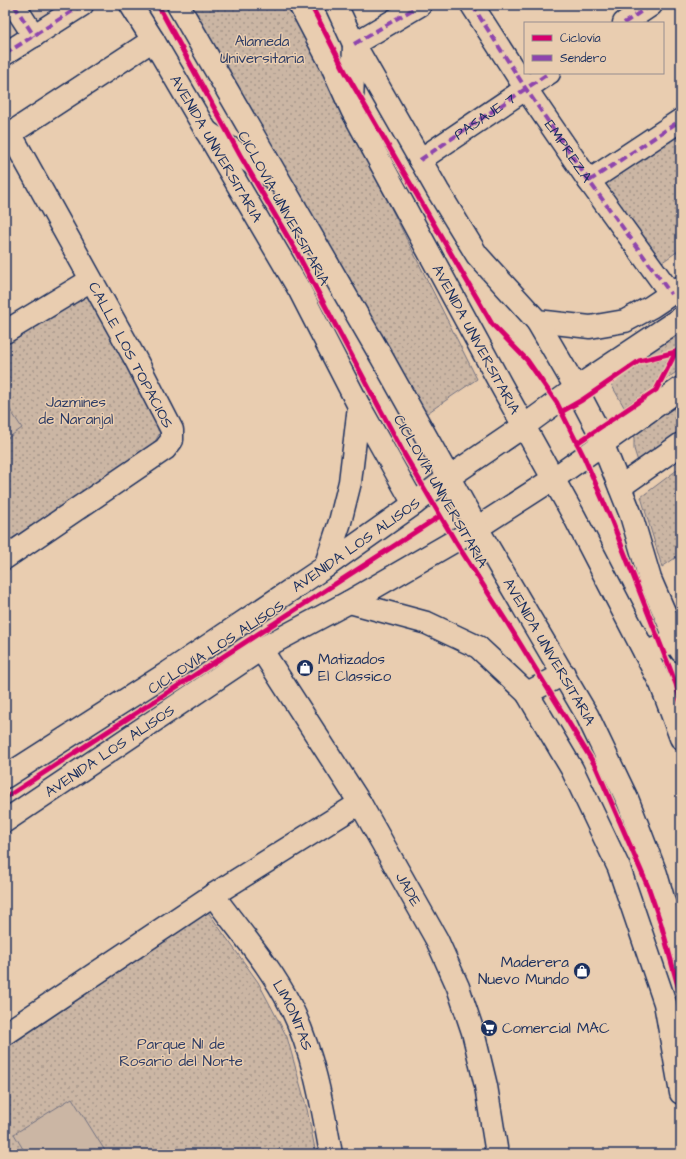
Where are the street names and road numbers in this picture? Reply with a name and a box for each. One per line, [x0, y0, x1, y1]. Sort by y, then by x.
street label: AVENIDA UNIVERSITARIA [165, 71, 268, 227]
street label: PASAJE 7 [450, 88, 520, 145]
street label: EMPREZA [539, 116, 597, 187]
street label: CICLOVÍA UNIVERSITARIA [232, 127, 335, 290]
street label: AVENIDA UNIVERSITARIA [427, 261, 525, 418]
street label: CALLE LOS TOPACIOS [83, 278, 178, 432]
street label: CICLOVÍA UNIVERSITARIA [388, 411, 493, 572]
street label: AVENIDA LOS ALISOS [288, 492, 425, 597]
street label: AVENIDA UNIVERSITARIA [498, 574, 601, 729]
street label: CICLOVÍA LOS ALISOS [144, 595, 289, 699]
street label: AVENIDA LOS ALISOS [41, 700, 179, 802]
street label: JADE [390, 869, 426, 910]
street label: LIMONITAS [267, 976, 318, 1054]

